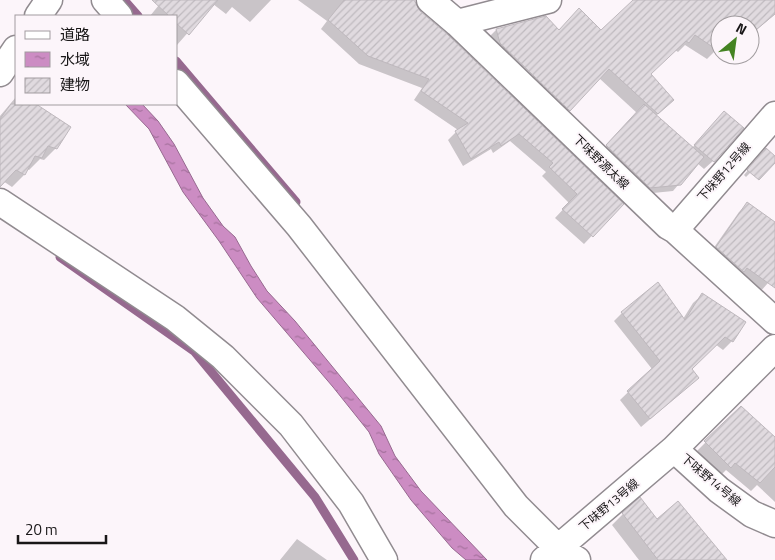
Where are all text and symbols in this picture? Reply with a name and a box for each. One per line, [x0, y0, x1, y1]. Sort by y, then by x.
legend [15, 15, 178, 105]
north arrow [710, 15, 760, 65]
text: N [732, 17, 751, 40]
text: 道路 [60, 23, 90, 46]
text: 水域 [60, 48, 90, 71]
text: 建物 [60, 73, 90, 96]
street label: 下味野源太線 [569, 130, 634, 193]
street label: 下味野12号線 [692, 138, 755, 206]
street label: 下味野14号線 [677, 449, 746, 511]
street label: 下味野13号線 [574, 474, 643, 536]
scale bar [18, 512, 105, 544]
text: 20 m [25, 518, 58, 541]

